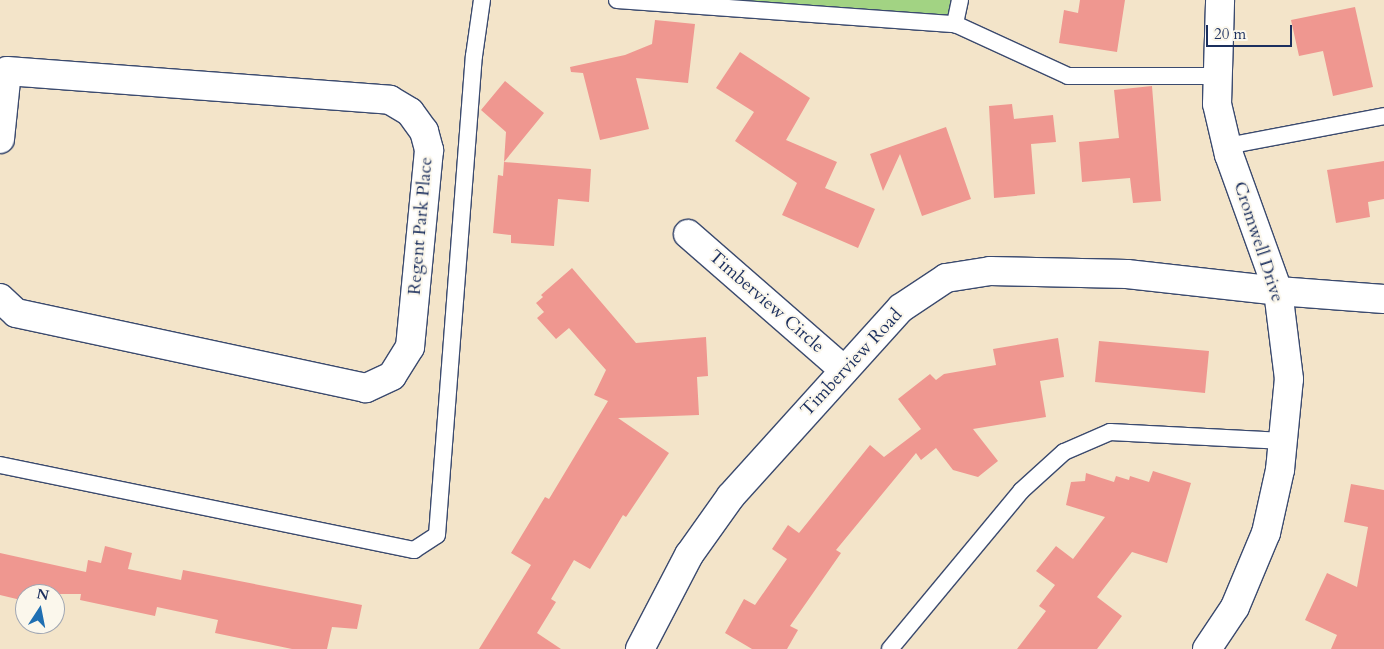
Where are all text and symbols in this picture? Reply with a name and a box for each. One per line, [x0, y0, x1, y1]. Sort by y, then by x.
scale bar [1209, 15, 1295, 47]
text: 20 m [1214, 24, 1246, 44]
street label: Regent Park Place [404, 156, 438, 296]
street label: Cromwell Drive [1228, 179, 1288, 305]
street label: Timberview Circle [704, 246, 828, 358]
street label: Timberview Road [797, 305, 907, 421]
north arrow [15, 584, 65, 634]
text: N [35, 584, 51, 605]

